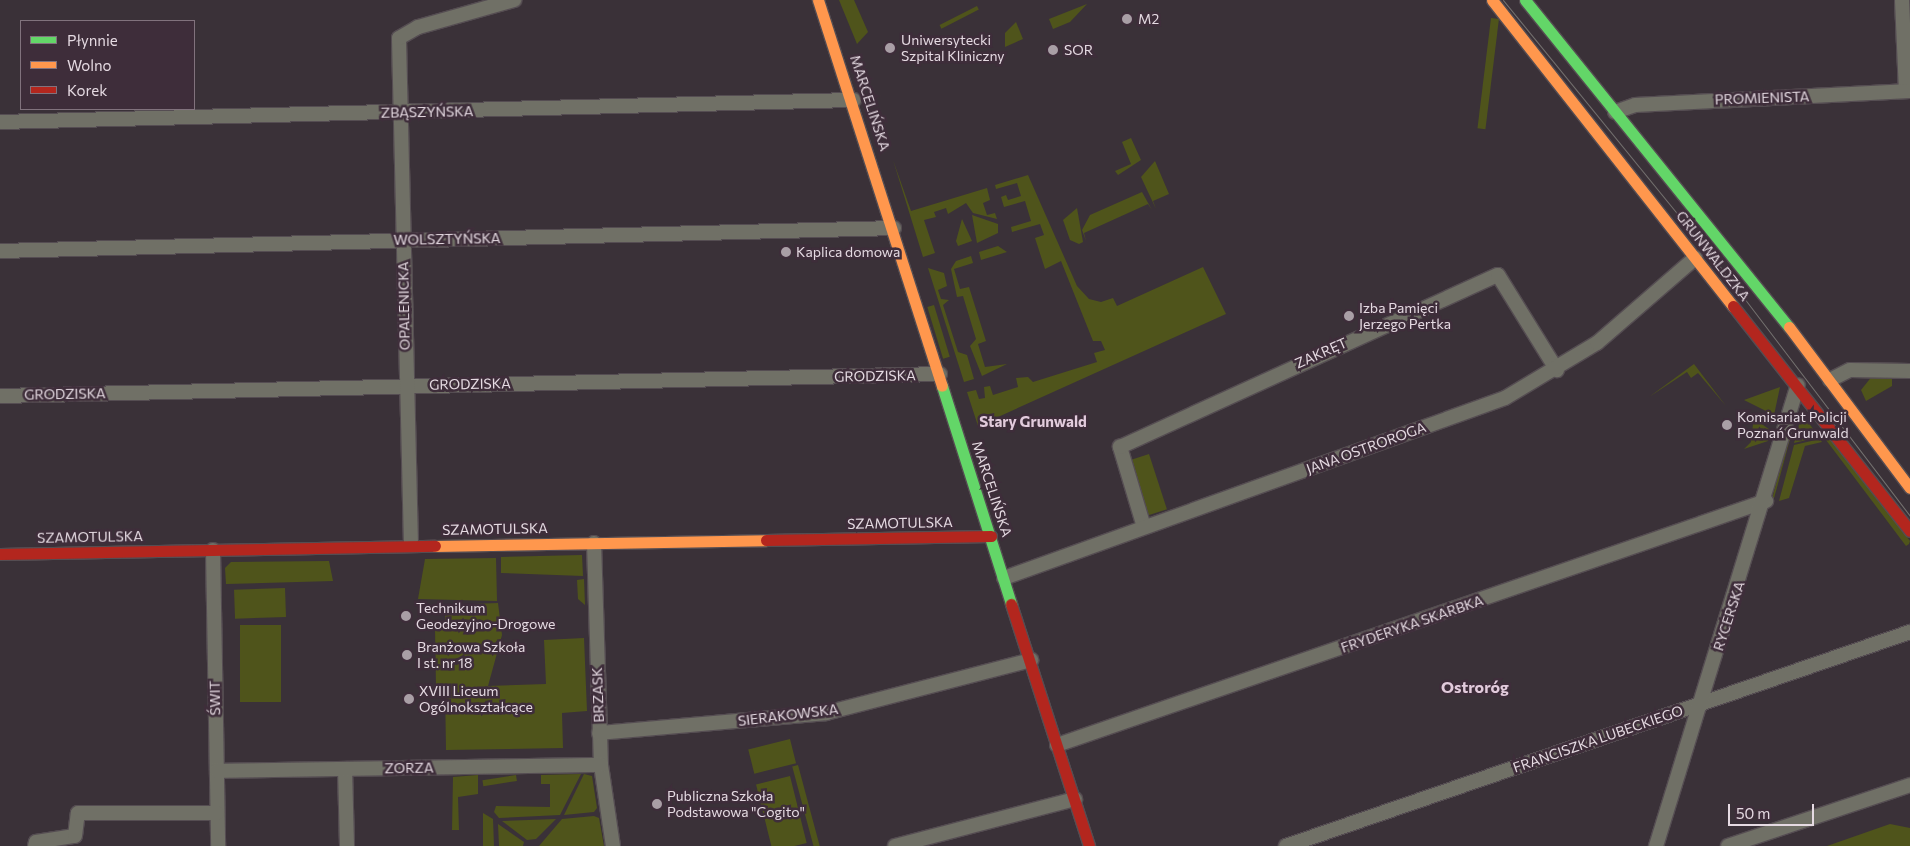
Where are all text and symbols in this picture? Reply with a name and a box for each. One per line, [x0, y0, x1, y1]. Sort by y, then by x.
place label: M2 [1138, 11, 1159, 27]
marker: M2 [1120, 12, 1134, 26]
legend [20, 20, 195, 110]
text: Płynnie [67, 31, 118, 49]
place label: Uniwersytecki Szpital Kliniczny [901, 32, 1005, 64]
marker: Uniwersytecki Szpital Kliniczny [883, 41, 897, 55]
place label: SOR [1064, 42, 1093, 58]
marker: SOR [1046, 43, 1060, 57]
street label: MARCELIŃSKA [847, 53, 893, 153]
text: Wolno [67, 56, 112, 74]
text: Korek [67, 81, 107, 99]
street label: PROMIENISTA [1714, 88, 1810, 108]
street label: ZBĄSZYŃSKA [381, 103, 473, 121]
street label: GRUNWALDZKA [1673, 208, 1753, 304]
street label: WOLSZTYŃSKA [393, 230, 501, 248]
place label: Kaplica domowa [796, 244, 900, 260]
marker: Kaplica domowa [780, 246, 792, 258]
street label: OPALENICKA [395, 262, 413, 350]
place label: Izba Pamięci Jerzego Pertka [1359, 300, 1451, 332]
marker: Izba Pamięci Jerzego Pertka [1343, 310, 1355, 322]
street label: ZAKRĘT [1292, 334, 1350, 372]
street label: GRODZISKA [834, 367, 916, 385]
street label: GRODZISKA [429, 375, 511, 393]
street label: GRODZISKA [24, 385, 106, 403]
place label: Komisariat Policji Poznań Grunwald [1737, 409, 1848, 442]
district label: Stary Grunwald [979, 413, 1087, 431]
street label: JANA OSTROROGA [1304, 419, 1428, 477]
marker: Komisariat Policji Poznań Grunwald [1721, 419, 1733, 431]
street label: MARCELIŃSKA [969, 439, 1015, 539]
street label: SZAMOTULSKA [847, 514, 953, 532]
street label: SZAMOTULSKA [442, 520, 548, 538]
street label: SZAMOTULSKA [37, 528, 143, 546]
street label: RYCERSKA [1710, 579, 1748, 653]
street label: FRYDERYKA SKARBKA [1339, 592, 1485, 656]
place label: Technikum Geodezyjno-Drogowe [416, 600, 555, 632]
marker: Technikum Geodezyjno-Drogowe [400, 610, 412, 622]
place label: Branżowa Szkoła I st. nr 18 [417, 639, 525, 672]
marker: Branżowa Szkoła I st. nr 18 [401, 649, 413, 661]
street label: BRZASK [589, 667, 607, 723]
district label: Ostroróg [1441, 677, 1509, 697]
street label: ŚWIT [206, 680, 224, 716]
place label: XVIII Liceum Ogólnokształcące [419, 683, 533, 716]
marker: XVIII Liceum Ogólnokształcące [403, 693, 415, 705]
street label: SIERAKOWSKA [737, 701, 839, 729]
street label: FRANCISZKA LUBECKIEGO [1511, 702, 1685, 776]
street label: ZORZA [384, 759, 434, 777]
place label: Publiczna Szkoła Podstawowa "Cogito" [667, 788, 805, 820]
scale bar [1730, 794, 1816, 826]
marker: Publiczna Szkoła Podstawowa "Cogito" [651, 798, 663, 810]
text: 50 m [1736, 804, 1770, 822]

